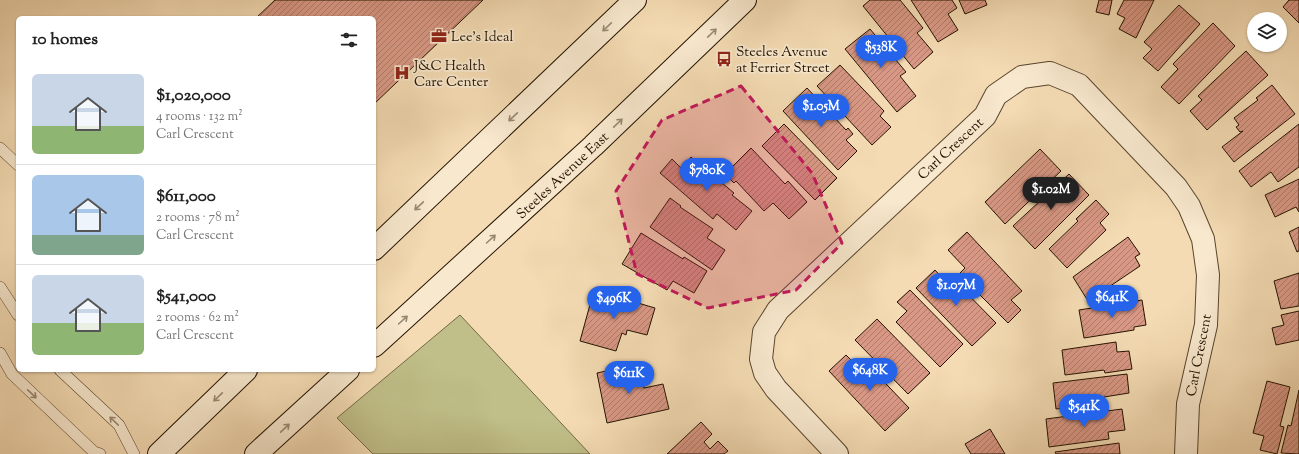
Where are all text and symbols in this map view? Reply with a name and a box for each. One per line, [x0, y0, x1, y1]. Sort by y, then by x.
map controls [1247, 12, 1287, 52]
button: layers [1247, 12, 1287, 52]
one-way arrow [602, 22, 612, 32]
office icon: Lee’s Ideal [430, 27, 448, 45]
text: 10 homes [32, 28, 98, 52]
place label: Lee’s Ideal [451, 28, 513, 48]
one-way arrow [707, 28, 717, 37]
icon: filters [338, 29, 360, 51]
pin: $538K [853, 35, 909, 69]
text: $538K [865, 39, 897, 57]
place label: Steeles Avenue at Ferrier Street [736, 43, 830, 79]
bus stop icon: Steeles Avenue at Ferrier Street [715, 50, 733, 68]
place label: J&C Health Care Center [413, 57, 489, 93]
hospital icon: J&C Health Care Center [393, 64, 411, 82]
text: $1,020,000 [156, 84, 231, 108]
icon: home [64, 90, 112, 138]
pin: $1.05M [788, 94, 854, 128]
text: $1.05M [802, 98, 840, 116]
text: 4 rooms · 132 m² [156, 108, 243, 126]
one-way arrow [508, 112, 518, 122]
street label: Carl Crescent [914, 114, 989, 185]
one-way arrow [613, 118, 623, 128]
text: Carl Crescent [156, 126, 234, 144]
street label: Steeles Avenue East [513, 128, 614, 225]
pin: $780K [679, 158, 735, 192]
text: $780K [689, 162, 725, 180]
pin: $1.02M [1018, 177, 1084, 211]
text: $1.02M [1031, 181, 1071, 199]
text: $611,000 [156, 185, 216, 209]
icon: home [64, 191, 112, 239]
one-way arrow [414, 201, 424, 211]
text: 2 rooms · 78 m² [156, 209, 240, 227]
text: Carl Crescent [156, 227, 234, 245]
one-way arrow [486, 235, 497, 244]
pin: $1.07M [923, 273, 989, 307]
text: $1.07M [936, 277, 976, 295]
text: $541,000 [156, 285, 216, 309]
pin: $641K [1084, 285, 1140, 319]
pin: $496K [586, 286, 642, 320]
text: $641K [1095, 289, 1129, 307]
text: $496K [596, 290, 632, 308]
icon: home [64, 291, 112, 339]
text: 2 rooms · 62 m² [156, 309, 239, 327]
street label: Carl Crescent [1182, 312, 1218, 398]
one-way arrow [398, 315, 408, 325]
text: Carl Crescent [156, 327, 234, 345]
pin: $648K [842, 358, 898, 392]
pin: $611K [601, 361, 657, 395]
text: $648K [852, 362, 888, 380]
text: $611K [613, 365, 645, 383]
one-way arrow [27, 389, 37, 398]
one-way arrow [213, 392, 223, 402]
pin: $541K [1056, 394, 1112, 428]
text: $541K [1068, 398, 1100, 416]
one-way arrow [109, 416, 119, 425]
one-way arrow [280, 423, 290, 432]

